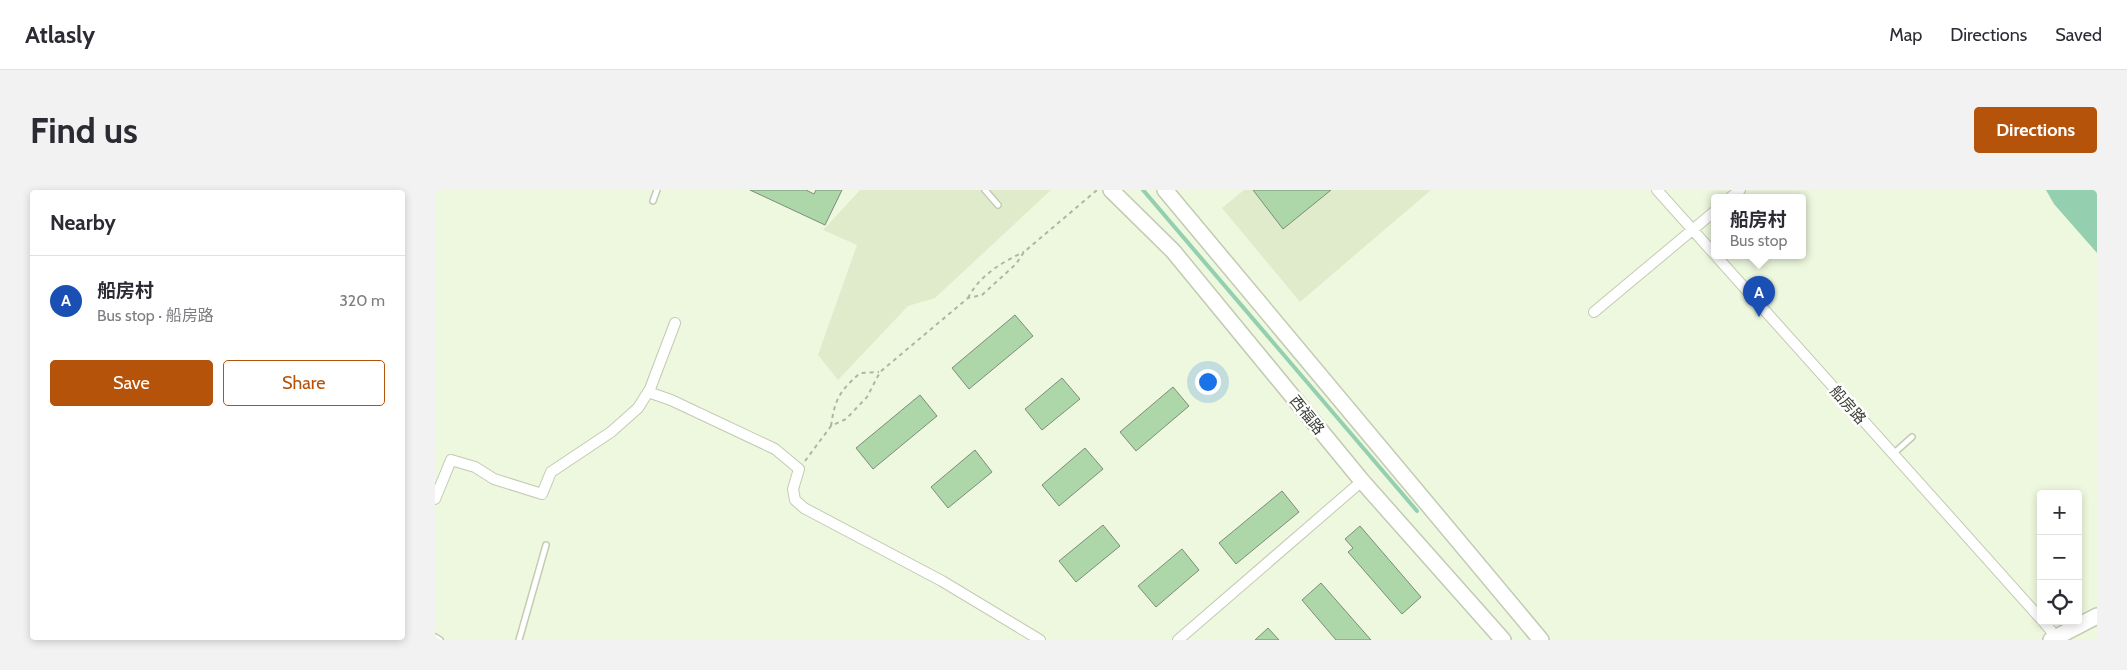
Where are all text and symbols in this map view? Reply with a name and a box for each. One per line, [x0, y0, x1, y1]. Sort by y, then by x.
text: Atlasly [25, 20, 95, 49]
text: Map [1889, 24, 1922, 46]
text: Directions [1950, 24, 2027, 46]
text: Saved [2055, 24, 2102, 46]
button: Directions [1974, 107, 2097, 153]
text: Find us [30, 109, 138, 152]
popup [1711, 194, 1806, 259]
text: 船房村 [1730, 208, 1787, 231]
text: Nearby [50, 210, 116, 235]
text: Bus stop [1730, 231, 1787, 250]
pin: A [1743, 276, 1775, 317]
text: 船房村 [97, 279, 154, 302]
text: A [61, 291, 71, 310]
text: 320 m [339, 291, 385, 310]
text: Bus stop · 船房路 [97, 306, 214, 325]
button: Save [50, 360, 213, 406]
button: Share [223, 360, 385, 406]
your location [1195, 369, 1221, 395]
street label: 船房路 [1826, 382, 1870, 428]
street label: 西福路 [1286, 392, 1328, 438]
map controls [2037, 490, 2082, 625]
button: + [2037, 490, 2082, 535]
button: − [2037, 535, 2082, 580]
button: locate [2037, 580, 2082, 625]

